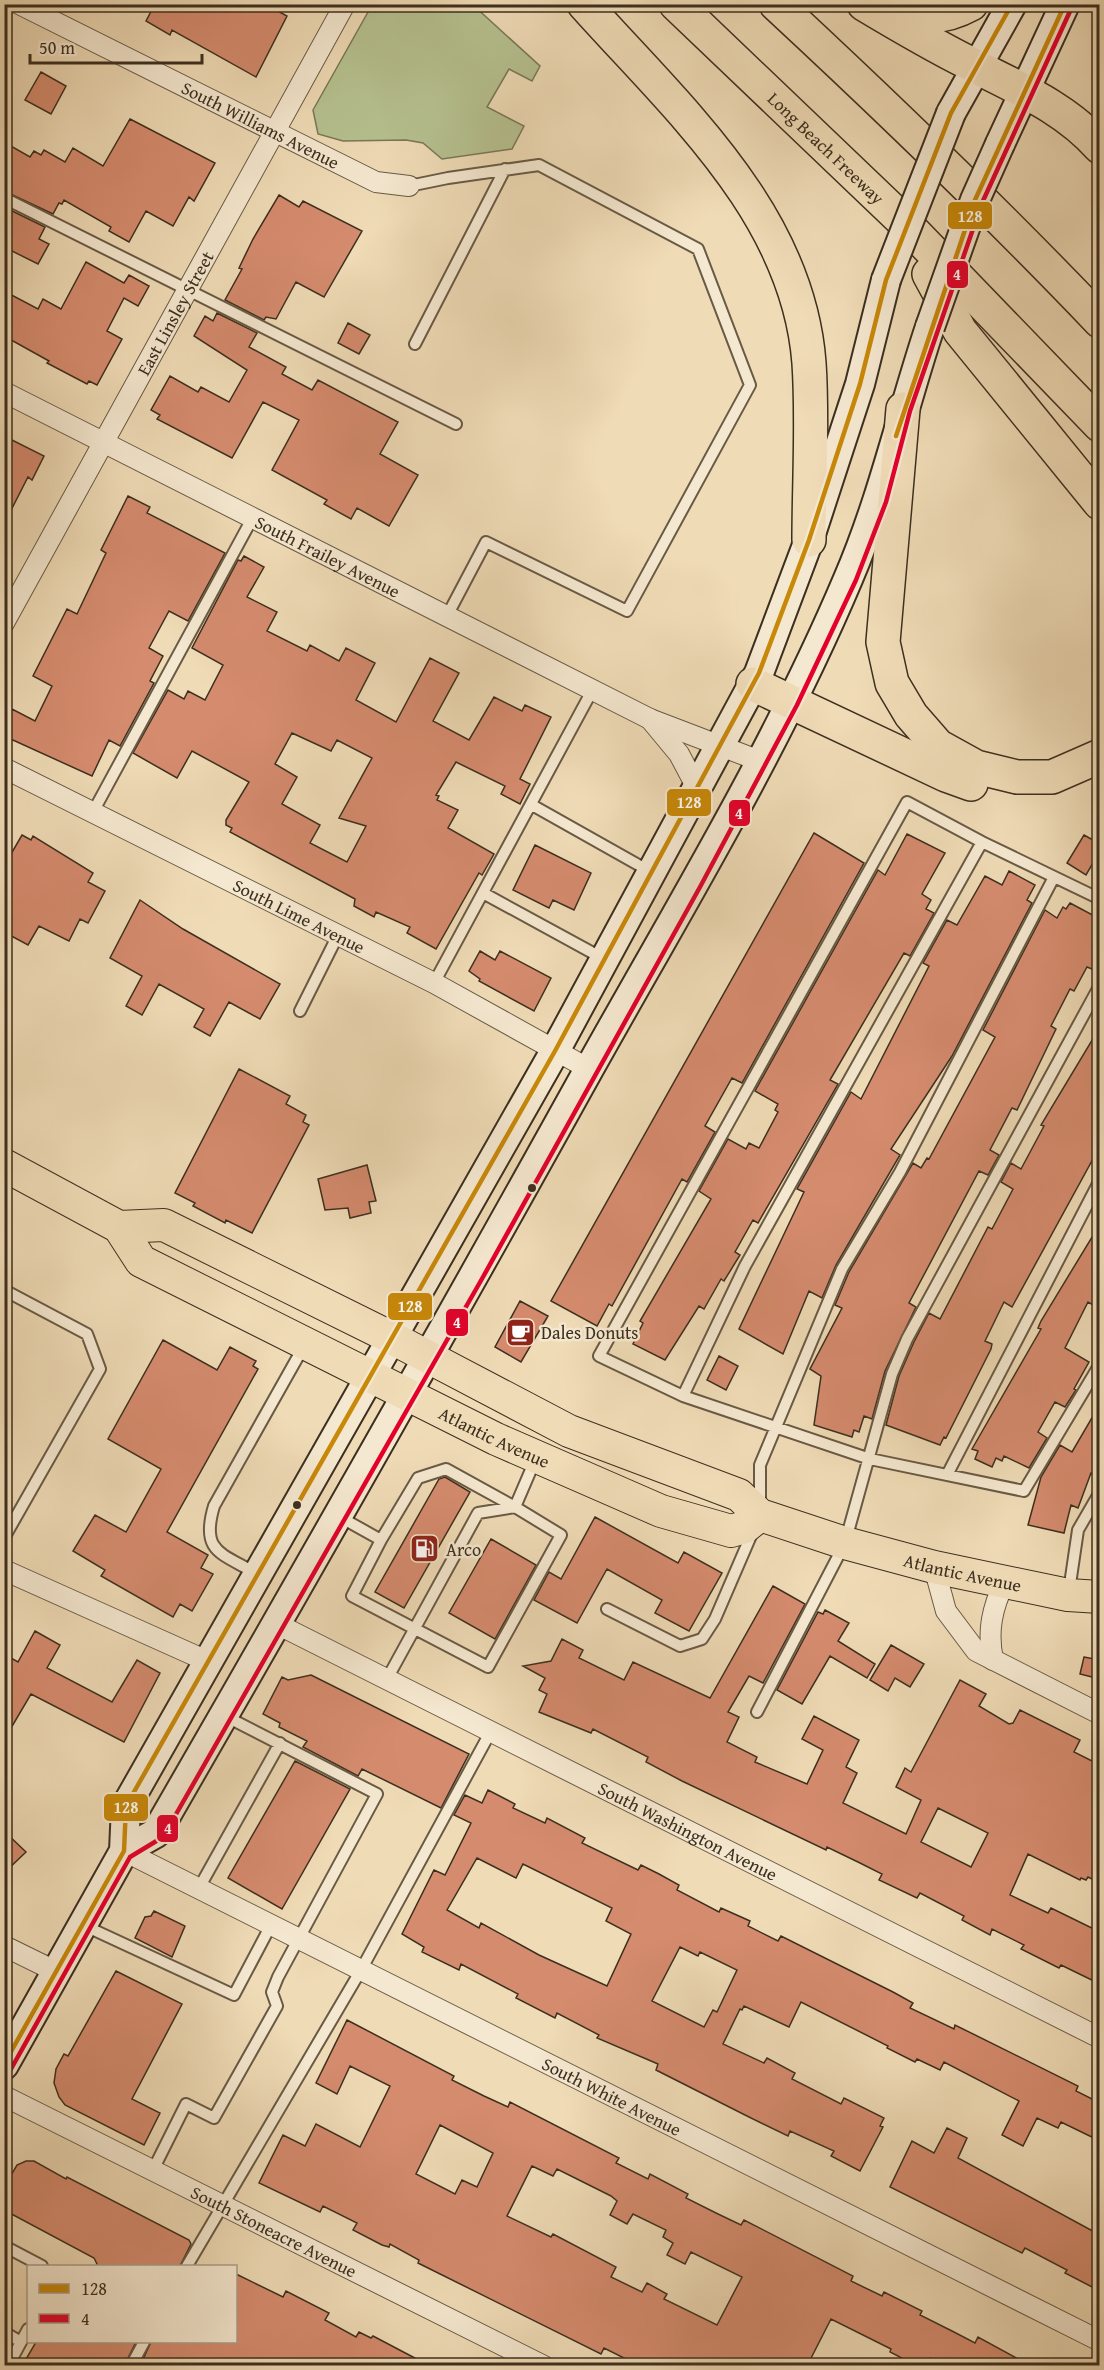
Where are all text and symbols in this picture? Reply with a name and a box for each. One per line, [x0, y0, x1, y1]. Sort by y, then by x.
scale bar [30, 27, 202, 65]
text: 50 m [39, 34, 75, 61]
street label: South Williams Avenue [177, 74, 344, 175]
street label: Long Beach Freeway [762, 85, 891, 210]
line badge: 128 [947, 201, 993, 230]
text: 128 [958, 204, 982, 228]
street label: East Linsley Street [130, 245, 220, 380]
line badge: 4 [946, 260, 969, 289]
text: 4 [953, 262, 961, 286]
street label: South Frailey Avenue [251, 508, 405, 604]
line badge: 128 [666, 788, 712, 817]
text: 128 [677, 790, 701, 814]
line badge: 4 [728, 799, 751, 827]
text: 4 [735, 801, 743, 825]
street label: South Lime Avenue [228, 871, 370, 960]
unlabelled marker [526, 1182, 538, 1194]
line badge: 128 [387, 1292, 433, 1321]
text: 128 [398, 1294, 422, 1318]
line badge: 4 [445, 1308, 469, 1337]
text: 4 [453, 1310, 461, 1334]
cafe icon: Dales Donuts [504, 1316, 536, 1348]
place label: Dales Donuts [541, 1319, 639, 1346]
street label: Atlantic Avenue [434, 1399, 554, 1474]
unlabelled marker [291, 1499, 303, 1511]
fuel station icon: Arco [409, 1533, 441, 1565]
place label: Arco [446, 1536, 481, 1563]
street label: Atlantic Avenue [901, 1546, 1024, 1598]
street label: South Washington Avenue [594, 1774, 782, 1887]
line badge: 128 [103, 1793, 149, 1822]
text: 128 [114, 1795, 138, 1819]
line badge: 4 [156, 1814, 179, 1843]
text: 4 [164, 1816, 172, 1840]
street label: South White Avenue [538, 2050, 686, 2142]
street label: South Stoneacre Avenue [186, 2178, 362, 2284]
legend [27, 2265, 237, 2343]
text: 128 [81, 2275, 107, 2302]
text: 4 [81, 2305, 90, 2332]

